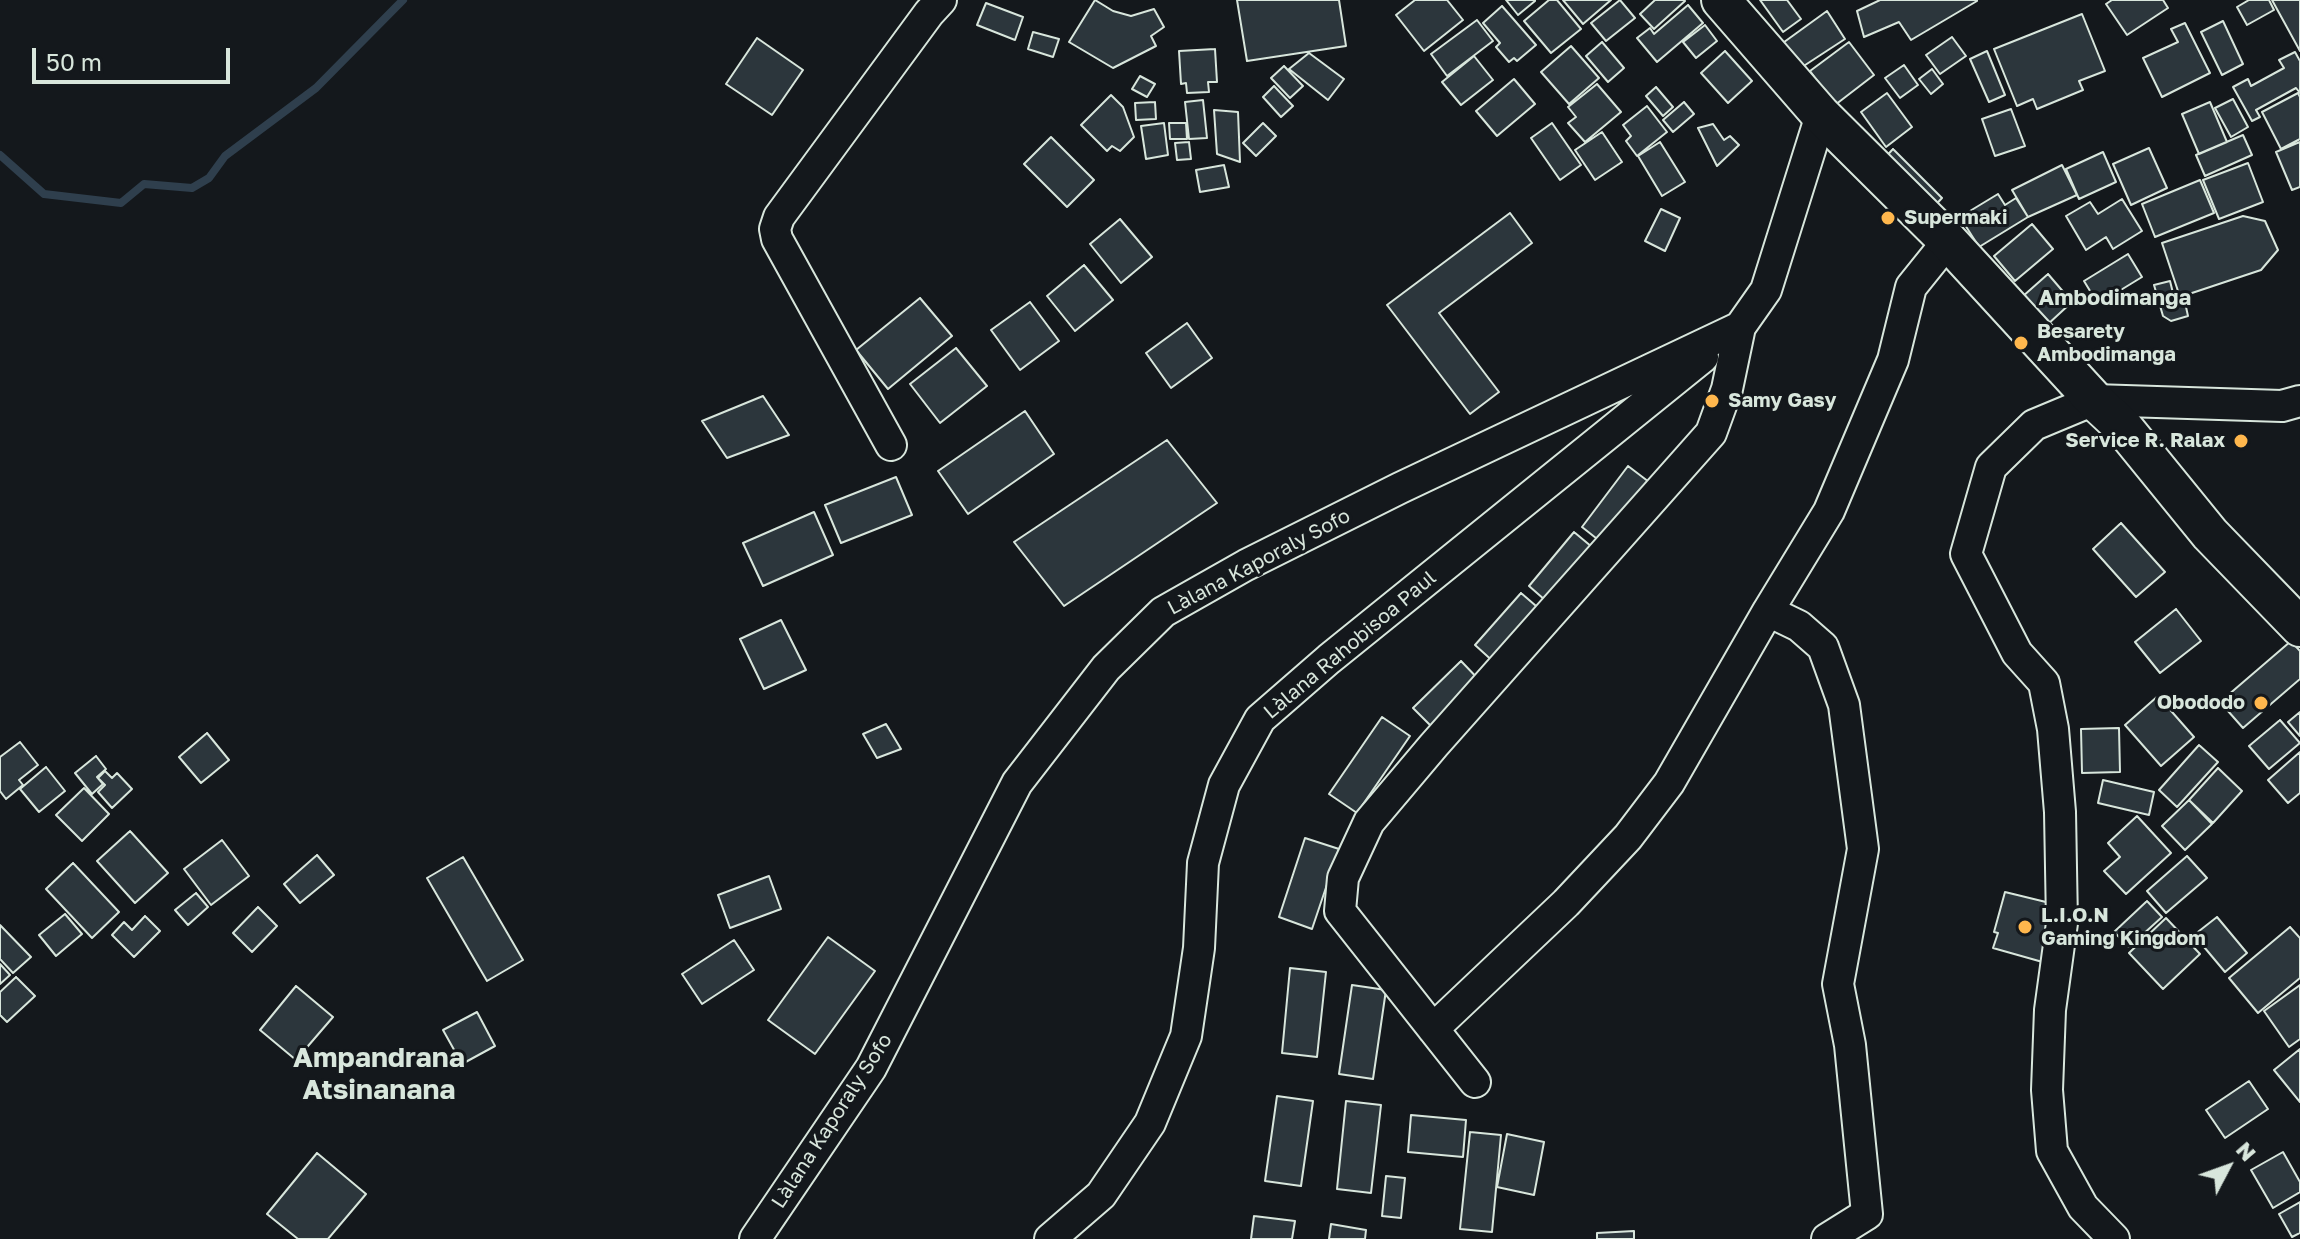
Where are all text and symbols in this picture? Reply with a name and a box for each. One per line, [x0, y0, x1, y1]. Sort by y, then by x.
scale bar [36, 32, 234, 82]
text: 50 m [46, 47, 102, 76]
place label: Supermaki [1904, 206, 2007, 230]
marker: Supermaki [1879, 209, 1897, 227]
district label: Ambodimanga [2039, 285, 2191, 311]
place label: Besarety Ambodimanga [2037, 320, 2176, 367]
marker: Besarety Ambodimanga [2012, 334, 2030, 352]
place label: Samy Gasy [1728, 389, 1836, 413]
marker: Samy Gasy [1703, 392, 1721, 410]
place label: Service R. Ralax [2065, 429, 2225, 453]
marker: Service R. Ralax [2232, 432, 2250, 450]
street label: Làlana Kaporaly Sofo [1164, 504, 1354, 620]
street label: Làlana Rahobisoa Paul [1259, 566, 1441, 724]
place label: Obododo [2157, 691, 2245, 715]
marker: Obododo [2252, 694, 2270, 712]
place label: L.I.O.N Gaming Kingdom [2041, 904, 2206, 951]
marker: L.I.O.N Gaming Kingdom [2016, 918, 2034, 936]
street label: Làlana Kaporaly Sofo [767, 1029, 897, 1213]
district label: Ampandrana Atsinanana [293, 1041, 465, 1107]
north arrow [2188, 1127, 2268, 1207]
text: N [2231, 1136, 2262, 1166]

